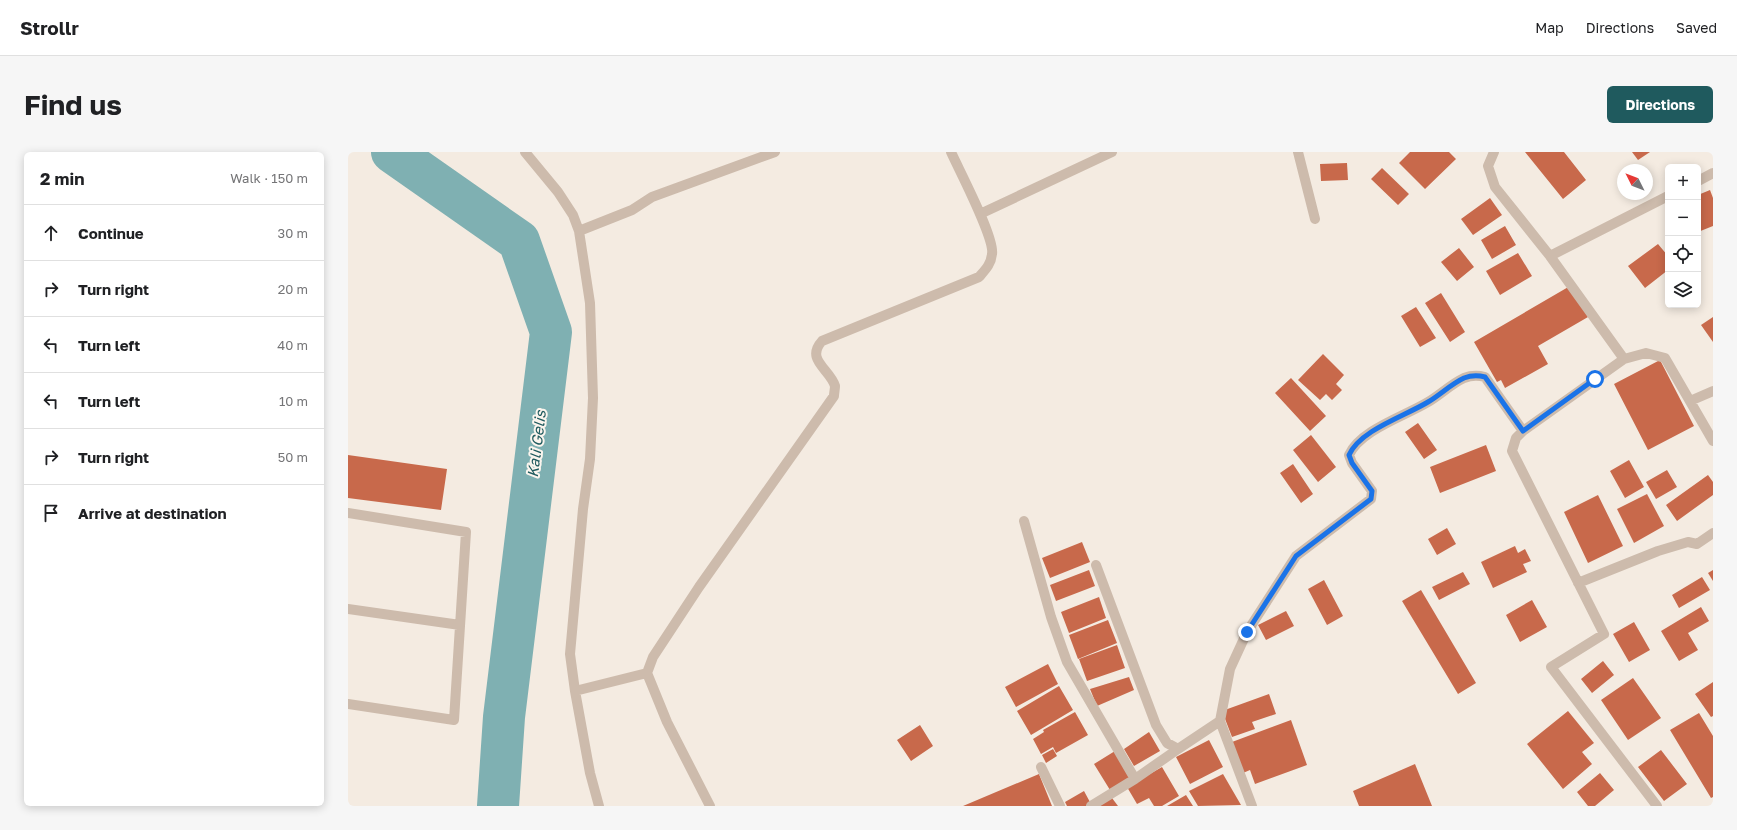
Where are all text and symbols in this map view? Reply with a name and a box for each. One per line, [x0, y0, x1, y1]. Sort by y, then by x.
text: Strollr [20, 16, 79, 39]
text: Map [1535, 19, 1564, 36]
text: Directions [1586, 19, 1654, 36]
text: Saved [1676, 19, 1717, 36]
button: Directions [1607, 86, 1713, 123]
text: Find us [24, 88, 122, 121]
north arrow [1617, 164, 1653, 200]
map controls [1665, 164, 1701, 308]
button: + [1665, 164, 1701, 200]
text: 2 min [40, 168, 84, 189]
text: Walk · 150 m [230, 170, 308, 186]
button: − [1665, 200, 1701, 236]
icon: ahead [40, 222, 62, 244]
text: Continue [78, 224, 144, 242]
text: 30 m [278, 225, 308, 241]
button: locate [1665, 236, 1701, 272]
button: layers [1665, 272, 1701, 308]
icon: right [40, 278, 62, 300]
text: Turn right [78, 280, 149, 298]
text: 20 m [278, 281, 308, 297]
icon: left [40, 334, 62, 356]
text: Turn left [78, 336, 140, 354]
text: 40 m [277, 337, 308, 353]
route start [1586, 370, 1604, 388]
icon: left [40, 390, 62, 412]
text: Turn left [78, 392, 140, 410]
text: 10 m [279, 393, 308, 409]
water label: Kali Gelis [523, 408, 549, 478]
icon: right [40, 446, 62, 468]
text: Turn right [78, 448, 149, 466]
text: 50 m [278, 449, 308, 465]
icon: arrive [40, 502, 62, 524]
text: Arrive at destination [78, 504, 227, 522]
route end [1238, 623, 1256, 641]

